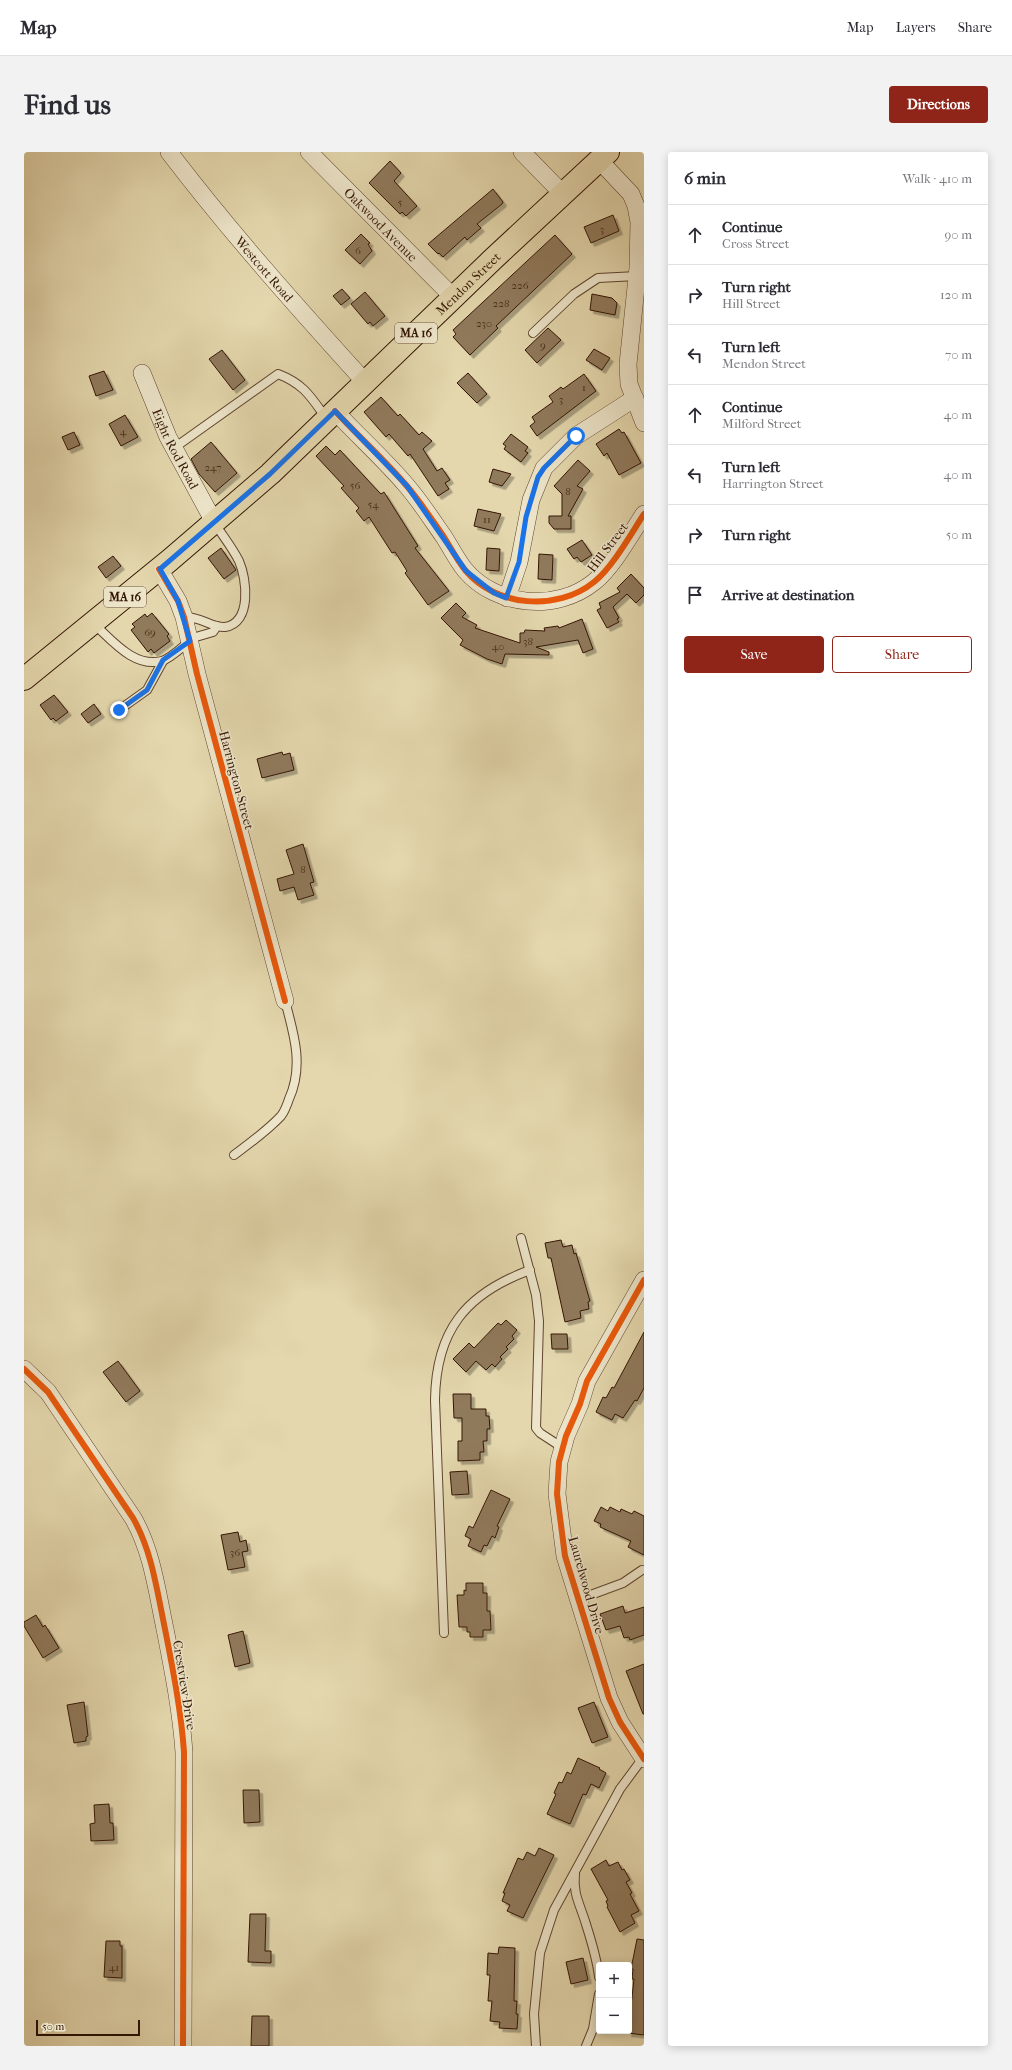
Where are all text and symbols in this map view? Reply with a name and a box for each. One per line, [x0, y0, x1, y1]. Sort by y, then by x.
text: Map [20, 17, 56, 39]
text: Map [847, 19, 874, 36]
text: Layers [896, 19, 936, 36]
text: Share [958, 19, 992, 36]
button: Directions [889, 86, 988, 123]
text: Find us [24, 88, 111, 121]
text: 6 min [684, 168, 726, 188]
text: Walk · 410 m [903, 171, 972, 186]
street label: Oakwood Avenue [341, 185, 421, 265]
house number: 5 [398, 196, 403, 209]
text: Continue [722, 218, 782, 236]
house number: 3 [600, 223, 604, 236]
icon: ahead [684, 224, 706, 246]
text: 90 m [944, 227, 972, 242]
street label: Westcott Road [231, 233, 297, 306]
text: Cross Street [722, 236, 789, 251]
house number: 6 [355, 244, 361, 257]
street label: Mendon Street [433, 249, 504, 318]
text: Turn right [722, 278, 791, 296]
house number: 226 [511, 279, 529, 292]
icon: right [684, 284, 706, 306]
text: 120 m [940, 287, 972, 302]
text: Hill Street [722, 296, 780, 311]
house number: 228 [493, 297, 509, 310]
house number: 230 [476, 317, 492, 330]
road number: MA 16 [395, 323, 437, 343]
text: Turn left [722, 338, 780, 356]
house number: 9 [540, 339, 546, 352]
icon: left [684, 344, 706, 366]
text: 70 m [945, 347, 972, 362]
text: Mendon Street [722, 356, 806, 371]
house number: 1 [582, 381, 586, 394]
house number: 3 [559, 393, 563, 406]
text: Continue [722, 398, 782, 416]
icon: ahead [684, 404, 706, 426]
street label: Eight Rod Road [149, 406, 202, 493]
text: 40 m [944, 407, 972, 422]
text: Milford Street [722, 416, 801, 431]
house number: 4 [120, 425, 127, 438]
route start [567, 427, 585, 445]
text: Turn left [722, 458, 780, 476]
house number: 247 [204, 461, 222, 474]
icon: left [684, 464, 706, 486]
text: 40 m [944, 467, 972, 482]
text: Harrington Street [722, 476, 824, 491]
house number: 56 [350, 479, 360, 492]
house number: 8 [565, 485, 571, 498]
house number: 54 [367, 498, 379, 511]
house number: 11 [483, 513, 491, 526]
street label: Hill Street [584, 519, 631, 575]
icon: right [684, 524, 706, 546]
text: Turn right [722, 526, 791, 544]
text: 50 m [946, 527, 972, 542]
icon: arrive [684, 584, 706, 606]
text: Arrive at destination [722, 586, 854, 604]
road number: MA 16 [104, 587, 146, 607]
house number: 69 [144, 626, 156, 639]
house number: 38 [523, 635, 533, 648]
button: Save [684, 636, 824, 673]
button: Share [832, 636, 972, 673]
house number: 40 [492, 640, 504, 653]
route end [110, 701, 128, 719]
street label: Harrington Street [216, 729, 257, 832]
house number: 8 [300, 863, 306, 876]
street label: Laurelwood Drive [565, 1535, 608, 1636]
house number: 36 [230, 1546, 240, 1559]
street label: Crestview Drive [170, 1639, 199, 1732]
house number: 41 [109, 1961, 119, 1974]
map controls [596, 1962, 632, 2034]
button: + [596, 1962, 632, 1998]
button: − [596, 1998, 632, 2034]
scale bar [36, 2018, 140, 2037]
text: 50 m [42, 2020, 64, 2033]

